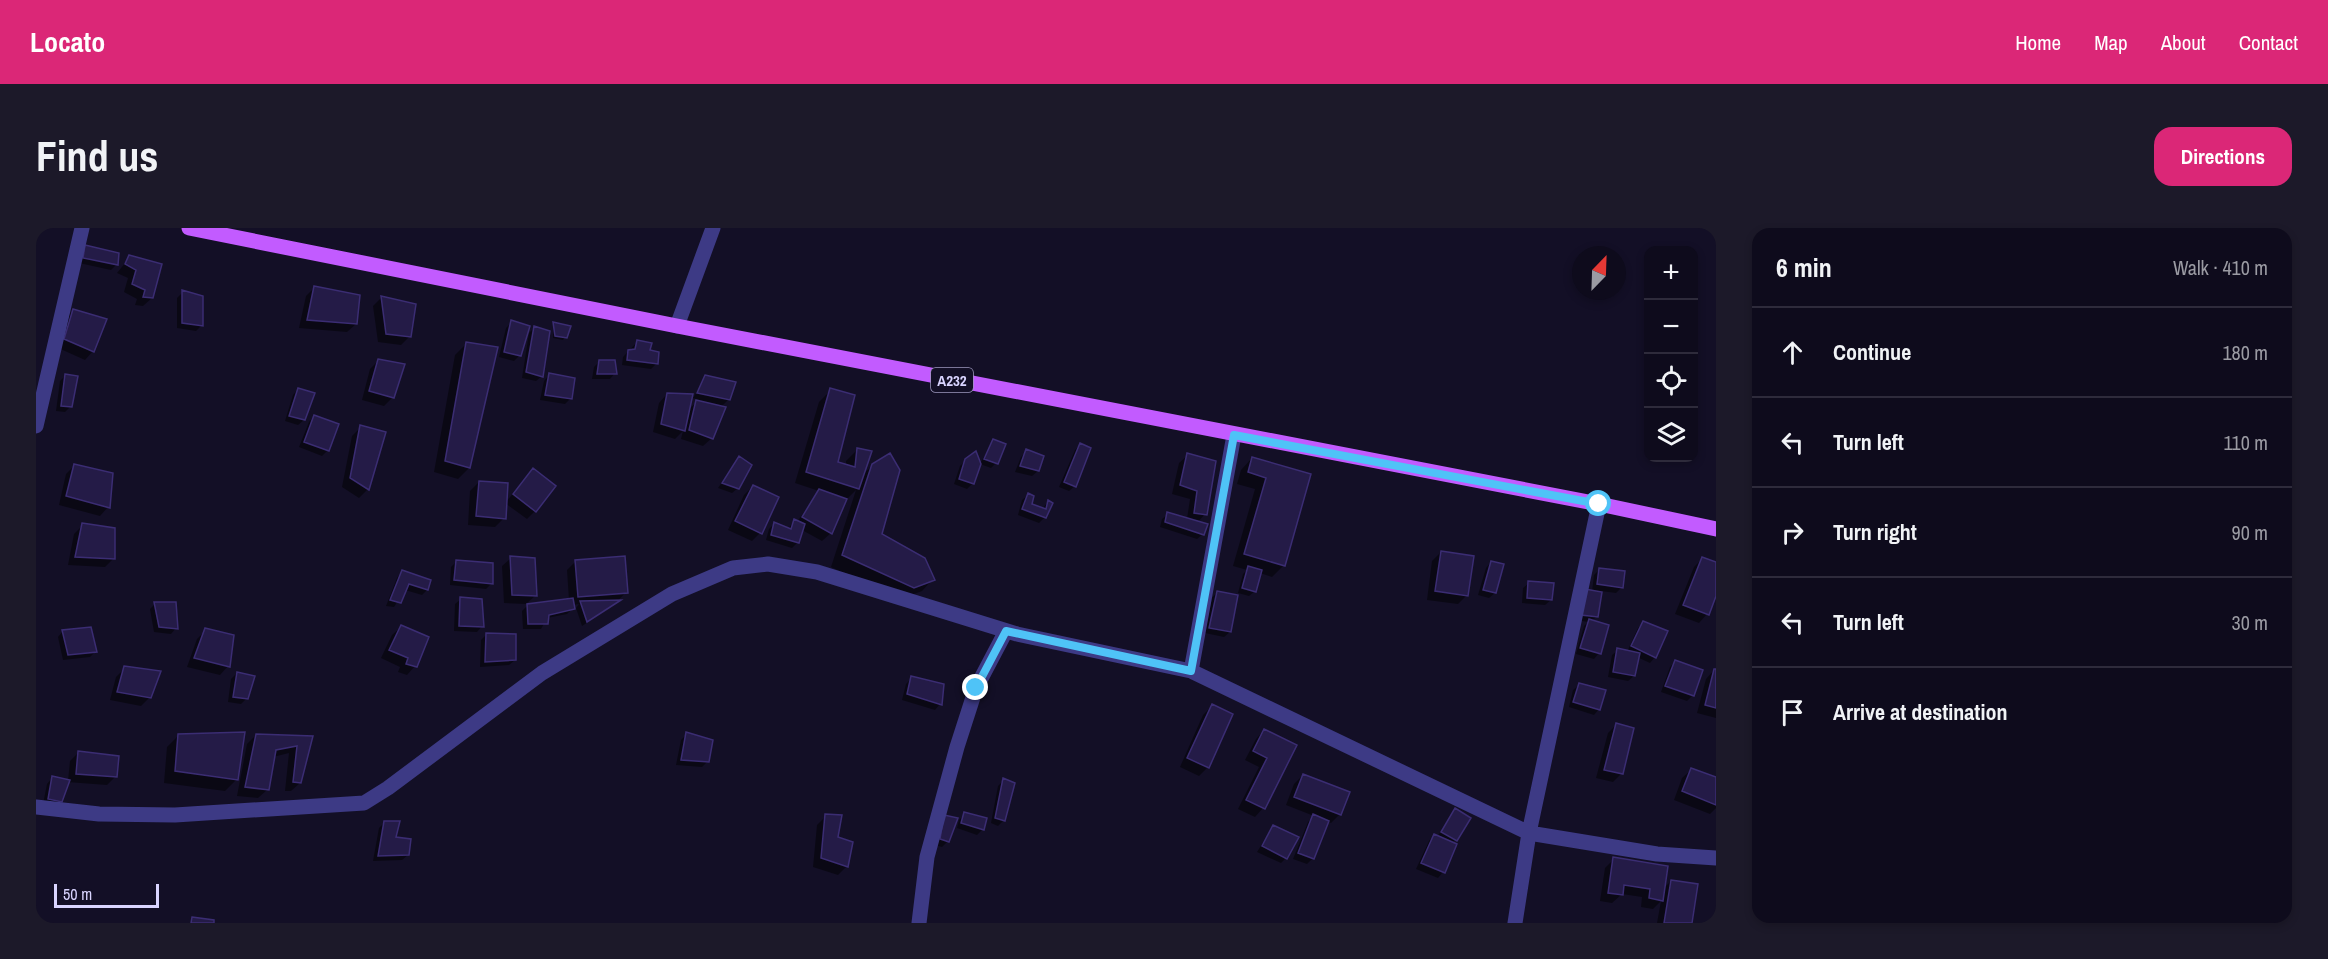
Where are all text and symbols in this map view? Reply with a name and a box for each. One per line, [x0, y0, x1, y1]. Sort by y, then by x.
text: Locato [30, 23, 105, 61]
text: Home [2015, 28, 2061, 57]
text: Map [2094, 28, 2128, 57]
text: About [2161, 28, 2206, 57]
text: Contact [2239, 28, 2298, 57]
button: Directions [2154, 127, 2292, 186]
text: Find us [36, 128, 158, 184]
north arrow [1572, 246, 1626, 300]
map controls [1644, 246, 1698, 462]
button: + [1644, 246, 1698, 300]
text: 6 min [1776, 250, 1832, 285]
text: Walk · 410 m [2173, 254, 2268, 281]
button: − [1644, 300, 1698, 354]
icon: ahead [1776, 336, 1809, 369]
text: Continue [1833, 337, 1911, 367]
text: 180 m [2222, 339, 2268, 366]
button: locate [1644, 354, 1698, 408]
road number: A232 [931, 368, 973, 392]
button: layers [1644, 408, 1698, 462]
icon: left [1776, 426, 1809, 459]
text: Turn left [1833, 427, 1904, 457]
text: 110 m [2224, 429, 2268, 456]
route start [1585, 490, 1611, 516]
icon: right [1776, 516, 1809, 549]
text: Turn right [1833, 517, 1917, 547]
text: 90 m [2232, 519, 2268, 546]
icon: left [1776, 606, 1809, 639]
text: Turn left [1833, 607, 1904, 637]
text: 30 m [2232, 609, 2268, 636]
route end [962, 674, 988, 700]
icon: arrive [1776, 696, 1809, 729]
text: Arrive at destination [1833, 697, 2007, 727]
scale bar [54, 881, 159, 908]
text: 50 m [63, 883, 92, 905]

